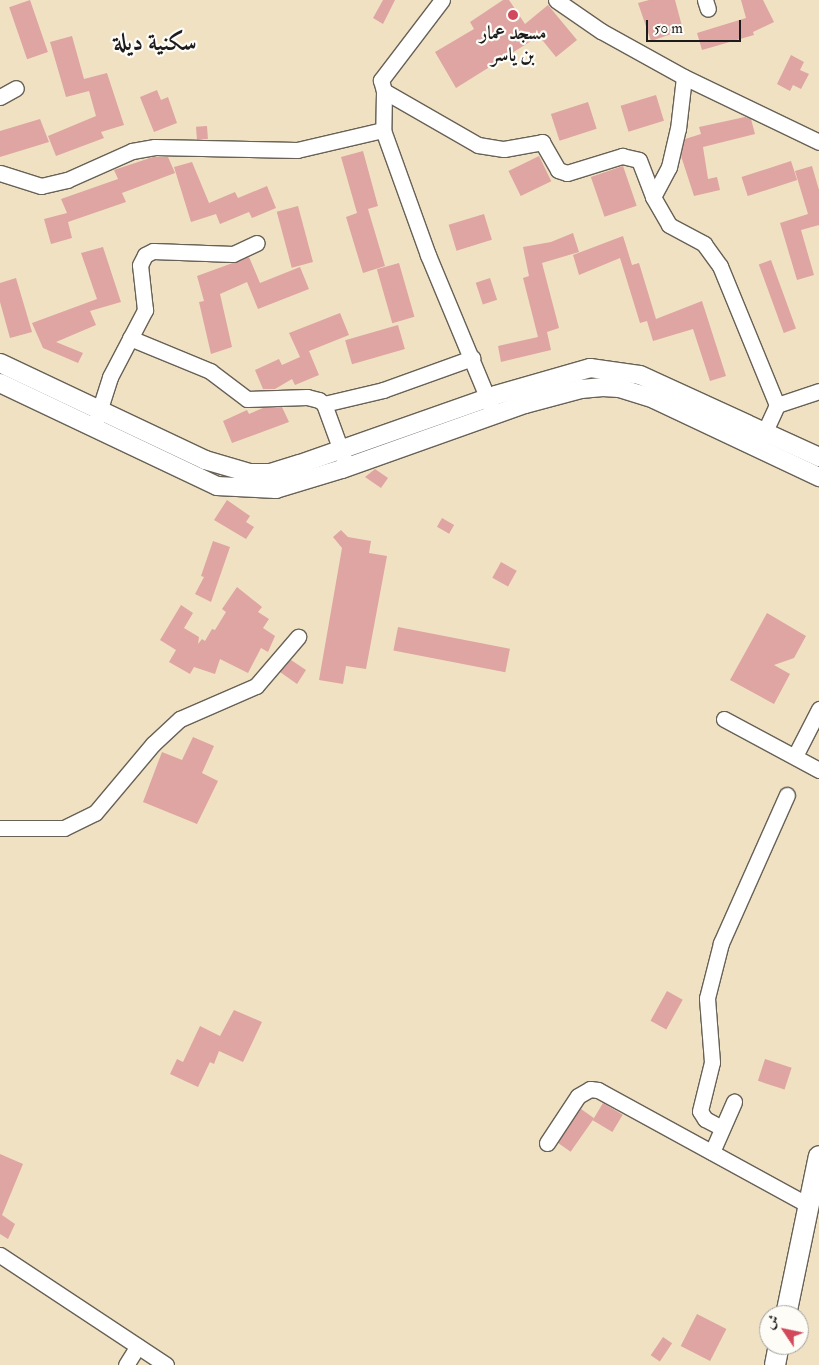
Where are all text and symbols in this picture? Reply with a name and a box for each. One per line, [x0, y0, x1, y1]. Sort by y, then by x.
marker: مسجد عمار بن ياسر [507, 9, 519, 21]
scale bar [649, 10, 744, 42]
text: 50 m [654, 19, 683, 38]
place label: مسجد عمار بن ياسر [480, 23, 546, 67]
district label: سكنية ديلة [113, 29, 197, 57]
north arrow [759, 1305, 809, 1355]
text: ش [761, 1311, 783, 1332]

